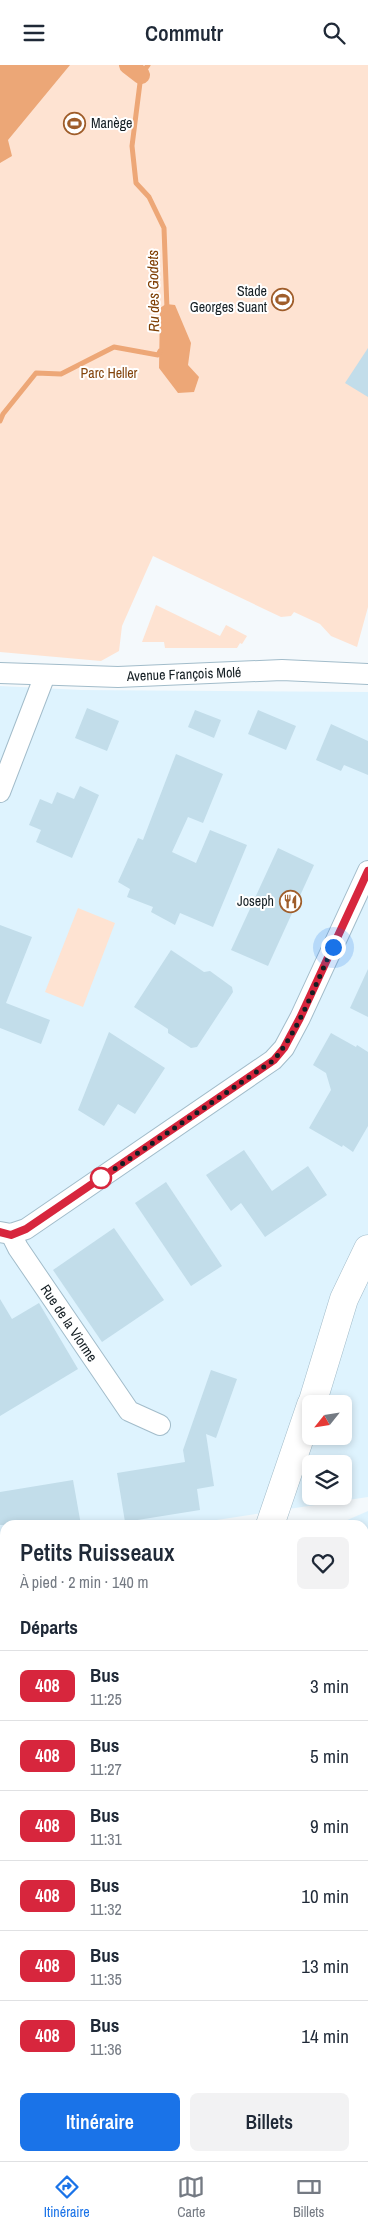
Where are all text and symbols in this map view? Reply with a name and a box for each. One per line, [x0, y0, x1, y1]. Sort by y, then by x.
text: Commutr [145, 18, 223, 48]
icon: menu [20, 19, 48, 47]
icon: search [320, 19, 348, 47]
sports icon: Manège [63, 111, 87, 135]
place label: Manège [91, 114, 132, 132]
water label: Ru des Godets [142, 250, 164, 332]
place label: Stade Georges Suant [190, 282, 267, 316]
sports icon: Stade Georges Suant [271, 287, 295, 311]
park label: Parc Heller [81, 364, 138, 382]
street label: Avenue François Molé [125, 663, 242, 685]
restaurant icon: Joseph [278, 889, 302, 913]
place label: Joseph [237, 892, 274, 910]
your location [321, 935, 346, 960]
unlabelled marker [90, 1167, 112, 1189]
street label: Rue de la Viorme [37, 1281, 101, 1365]
north arrow [302, 1395, 352, 1445]
map controls [302, 1395, 352, 1505]
button: layers [302, 1455, 352, 1505]
text: Petits Ruisseaux [20, 1536, 175, 1568]
button: heart [297, 1537, 349, 1589]
text: À pied · 2 min · 140 m [20, 1571, 148, 1593]
text: Départs [20, 1614, 78, 1640]
text: Bus [90, 1662, 119, 1688]
text: 408 [35, 1673, 60, 1698]
text: 3 min [310, 1673, 349, 1699]
text: 11:25 [90, 1688, 122, 1710]
text: Bus [90, 1732, 119, 1758]
text: 408 [35, 1743, 60, 1768]
text: 5 min [310, 1743, 349, 1769]
text: 11:27 [90, 1758, 122, 1780]
text: Bus [90, 1802, 119, 1828]
text: 408 [35, 1813, 60, 1838]
text: 9 min [310, 1813, 349, 1839]
text: 11:31 [90, 1828, 122, 1850]
text: Bus [90, 1872, 119, 1898]
text: 408 [35, 1883, 60, 1908]
text: 10 min [301, 1883, 349, 1909]
text: 11:32 [90, 1898, 122, 1920]
text: Bus [90, 1942, 119, 1968]
text: 408 [35, 1953, 60, 1978]
text: 13 min [301, 1953, 349, 1979]
text: 11:35 [90, 1968, 122, 1990]
text: Bus [90, 2012, 119, 2038]
text: 408 [35, 2023, 60, 2048]
text: 14 min [301, 2023, 349, 2049]
text: 11:36 [90, 2038, 122, 2060]
button: Itinéraire [20, 2093, 180, 2151]
button: Billets [190, 2093, 349, 2151]
tab: Itinéraire [44, 2173, 90, 2221]
tab: Carte [177, 2173, 205, 2221]
tab: Billets [293, 2173, 324, 2221]

